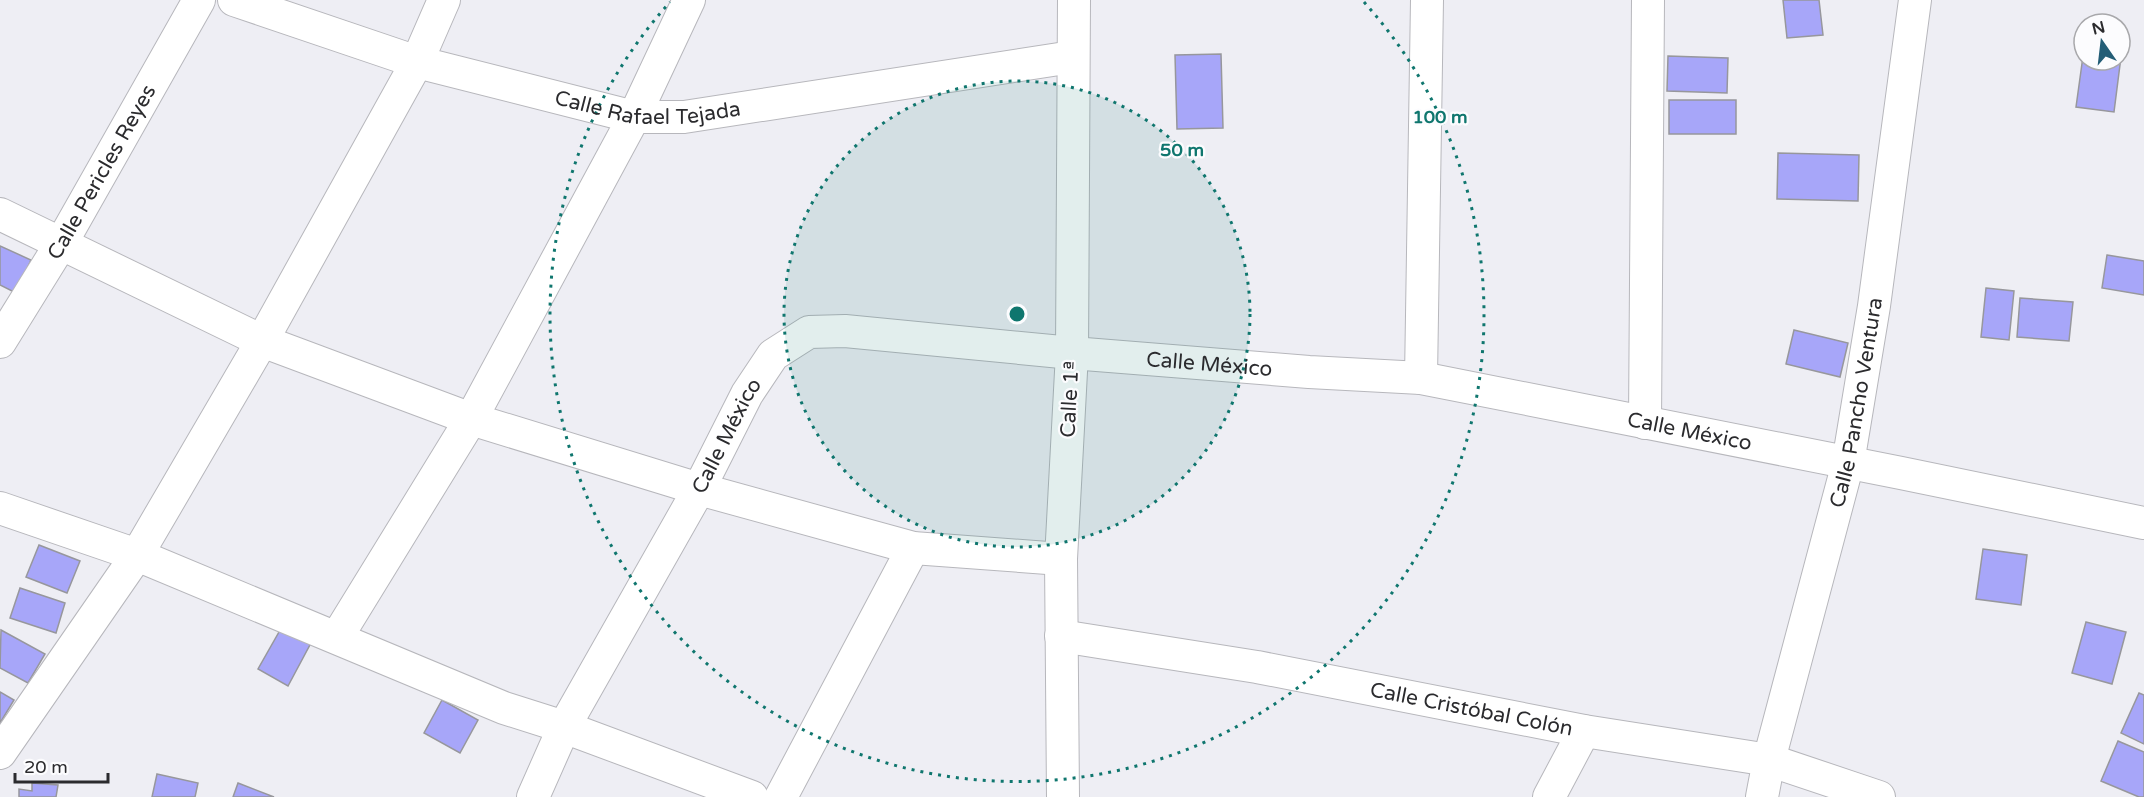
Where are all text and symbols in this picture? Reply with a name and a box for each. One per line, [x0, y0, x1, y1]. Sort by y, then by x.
north arrow [2072, 12, 2132, 72]
text: N [2090, 17, 2107, 40]
street label: Calle Pericles Reyes [42, 80, 161, 264]
street label: Calle Rafael Tejada [552, 85, 742, 130]
text: 100 m [1412, 106, 1468, 128]
text: 50 m [1160, 139, 1204, 161]
street label: Calle Pancho Ventura [1824, 296, 1888, 510]
centre of rings [1007, 304, 1027, 324]
street label: Calle México [1145, 346, 1273, 382]
street label: Calle 1ª [1055, 360, 1085, 438]
street label: Calle México [686, 373, 767, 498]
street label: Calle México [1625, 407, 1754, 456]
street label: Calle Cristóbal Colón [1368, 677, 1575, 741]
scale bar [15, 746, 108, 784]
text: 20 m [24, 756, 68, 778]

